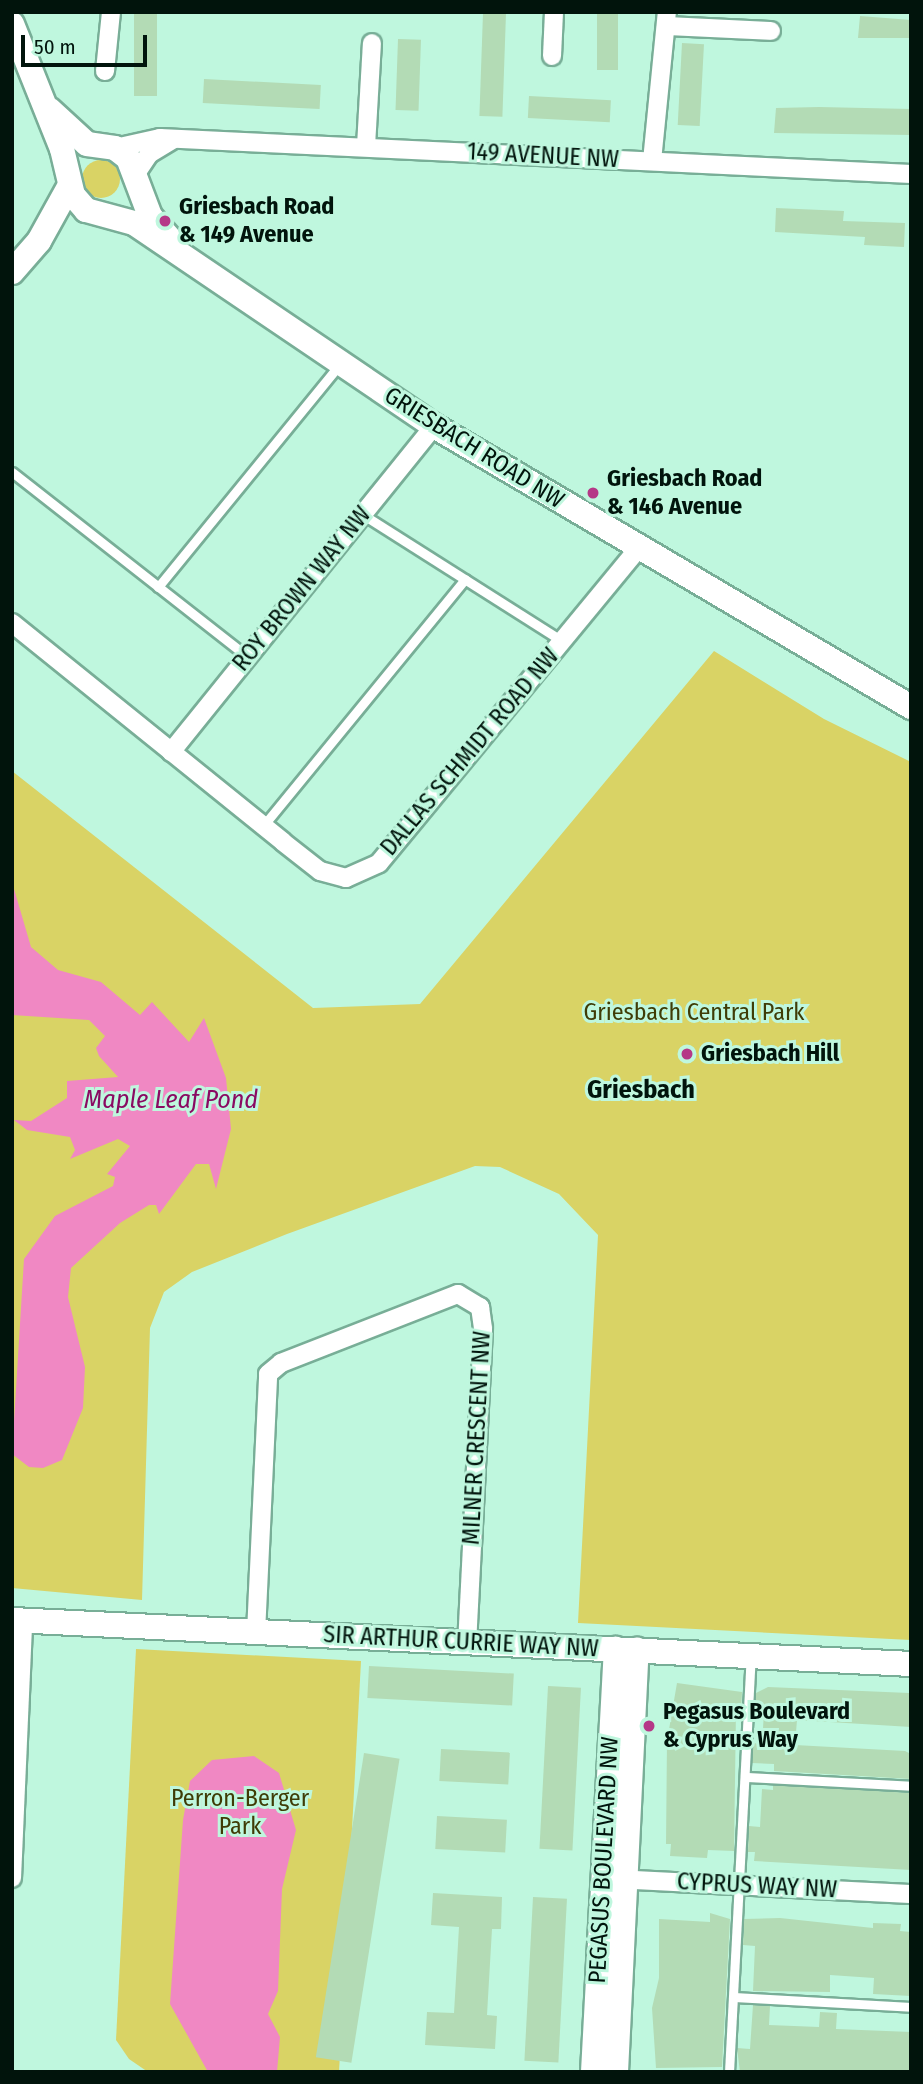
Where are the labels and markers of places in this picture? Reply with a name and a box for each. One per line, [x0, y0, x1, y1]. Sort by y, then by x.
place label: Griesbach Road & 149 Avenue [179, 193, 334, 249]
marker: Griesbach Road & 149 Avenue [157, 213, 173, 229]
place label: Griesbach Road & 146 Avenue [607, 465, 762, 521]
marker: Griesbach Road & 146 Avenue [585, 485, 601, 501]
place label: Griesbach Hill [701, 1040, 839, 1068]
marker: Griesbach Hill [679, 1046, 695, 1062]
place label: Pegasus Boulevard & Cyprus Way [663, 1698, 850, 1754]
marker: Pegasus Boulevard & Cyprus Way [641, 1718, 657, 1734]

